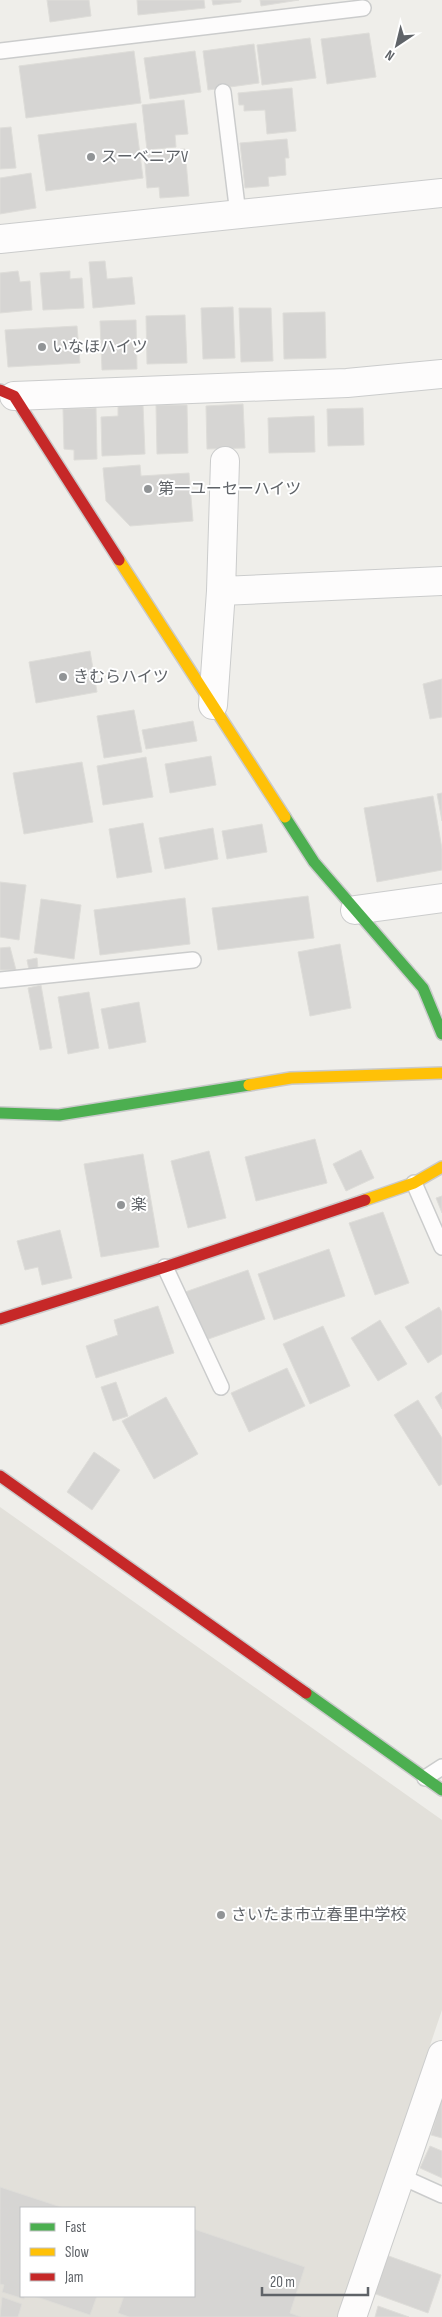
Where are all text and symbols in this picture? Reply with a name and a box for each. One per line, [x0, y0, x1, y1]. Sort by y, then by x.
north arrow [372, 20, 422, 70]
text: N [382, 46, 398, 64]
place label: スーベニアV [101, 148, 189, 167]
marker: スーベニアV [85, 151, 97, 163]
place label: いなほハイツ [52, 338, 148, 357]
marker: いなほハイツ [36, 341, 48, 353]
place label: 第一ユーセーハイツ [158, 480, 301, 499]
marker: 第一ユーセーハイツ [142, 483, 154, 495]
place label: きむらハイツ [73, 668, 169, 687]
marker: きむらハイツ [57, 671, 69, 683]
place label: 楽 [131, 1196, 147, 1215]
marker: 楽 [115, 1199, 127, 1211]
place label: さいたま市立春里中学校 [231, 1906, 407, 1925]
marker: さいたま市立春里中学校 [215, 1909, 227, 1921]
legend [20, 2207, 195, 2297]
text: Fast [65, 2218, 87, 2237]
text: Slow [65, 2243, 89, 2262]
scale bar [262, 2264, 368, 2296]
text: Jam [64, 2268, 83, 2287]
text: 20 m [270, 2273, 295, 2292]

